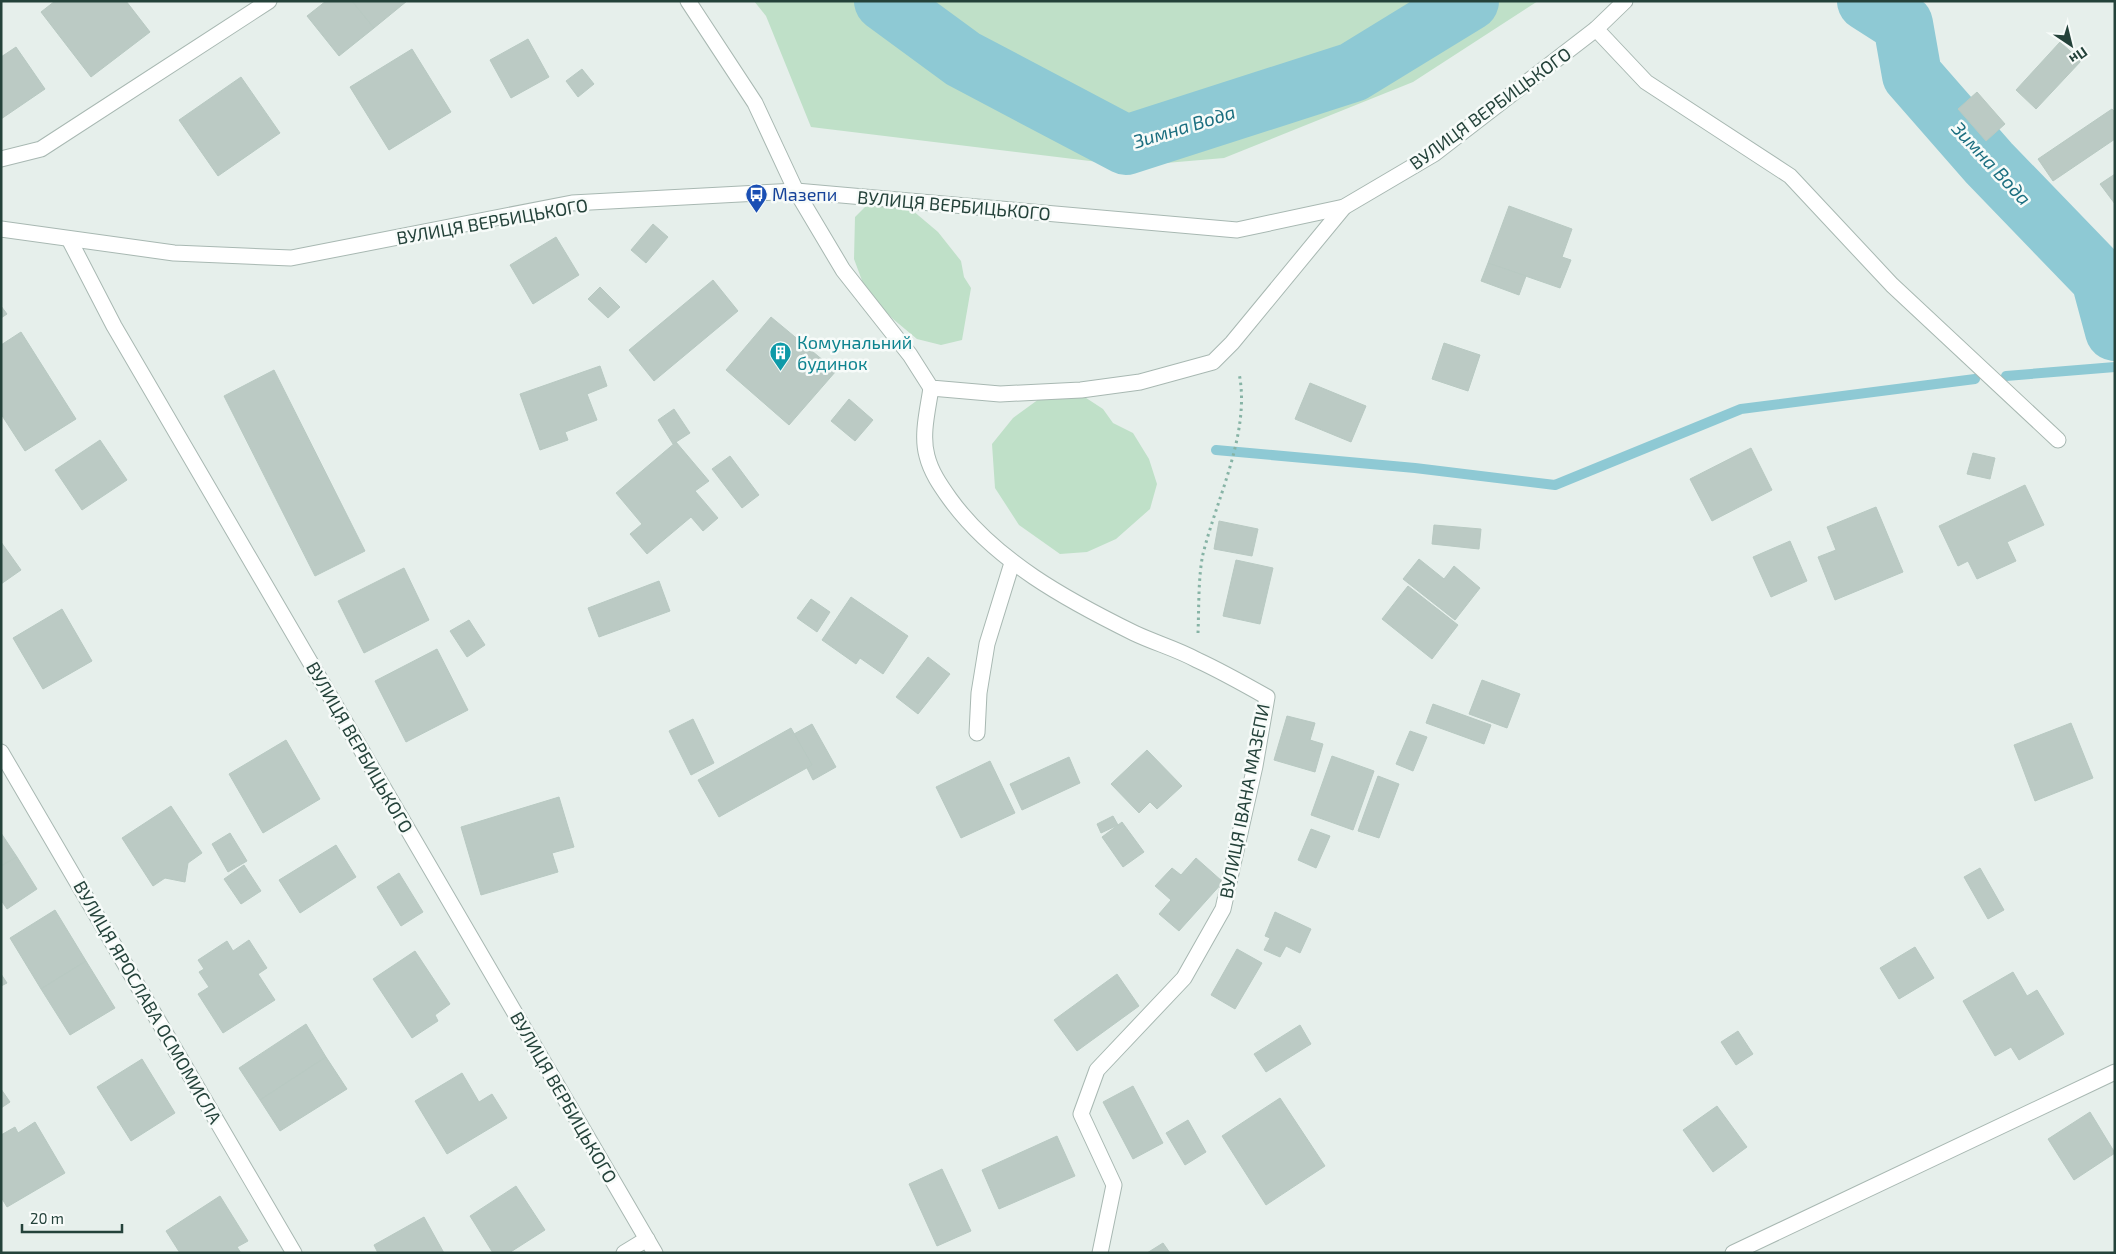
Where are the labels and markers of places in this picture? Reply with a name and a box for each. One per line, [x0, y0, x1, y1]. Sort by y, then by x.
bus stop icon: Мазепи [744, 182, 768, 213]
place label: Мазепи [772, 183, 837, 205]
place label: Комунальний будинок [797, 331, 912, 374]
building icon: Комунальний будинок [769, 340, 793, 371]

